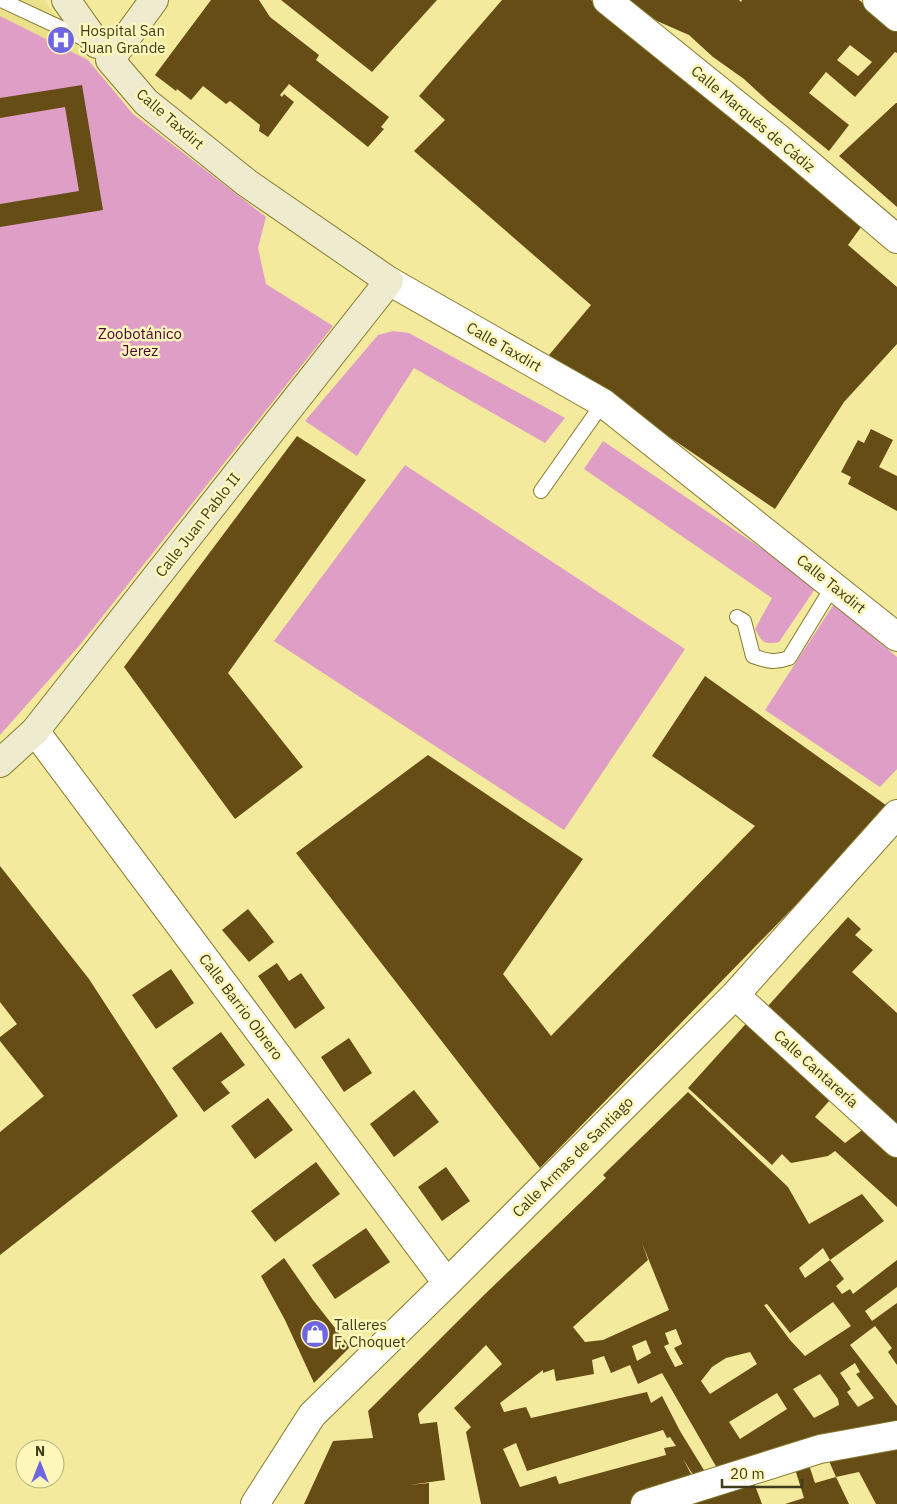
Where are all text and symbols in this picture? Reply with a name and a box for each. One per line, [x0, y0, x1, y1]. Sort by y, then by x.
place label: Hospital San Juan Grande [80, 21, 166, 57]
hospital icon: Hospital San Juan Grande [46, 25, 76, 55]
street label: Calle Marqués de Cádiz [687, 61, 819, 176]
street label: Calle Taxdirt [133, 84, 208, 153]
street label: Calle Taxdirt [463, 317, 545, 376]
park label: Zoobotánico Jerez [98, 324, 182, 360]
street label: Calle Juan Pablo II [151, 469, 244, 581]
street label: Calle Taxdirt [793, 550, 870, 617]
street label: Calle Barrio Obrero [195, 950, 288, 1064]
street label: Calle Cantarería [770, 1026, 863, 1112]
street label: Calle Armas de Santiago [508, 1092, 637, 1221]
place label: Talleres F. Choquet [334, 1315, 406, 1351]
shop icon: Talleres F. Choquet [300, 1319, 330, 1349]
north arrow [15, 1439, 65, 1489]
text: N [35, 1442, 45, 1460]
scale bar [722, 1456, 802, 1488]
text: 20 m [730, 1464, 765, 1483]

